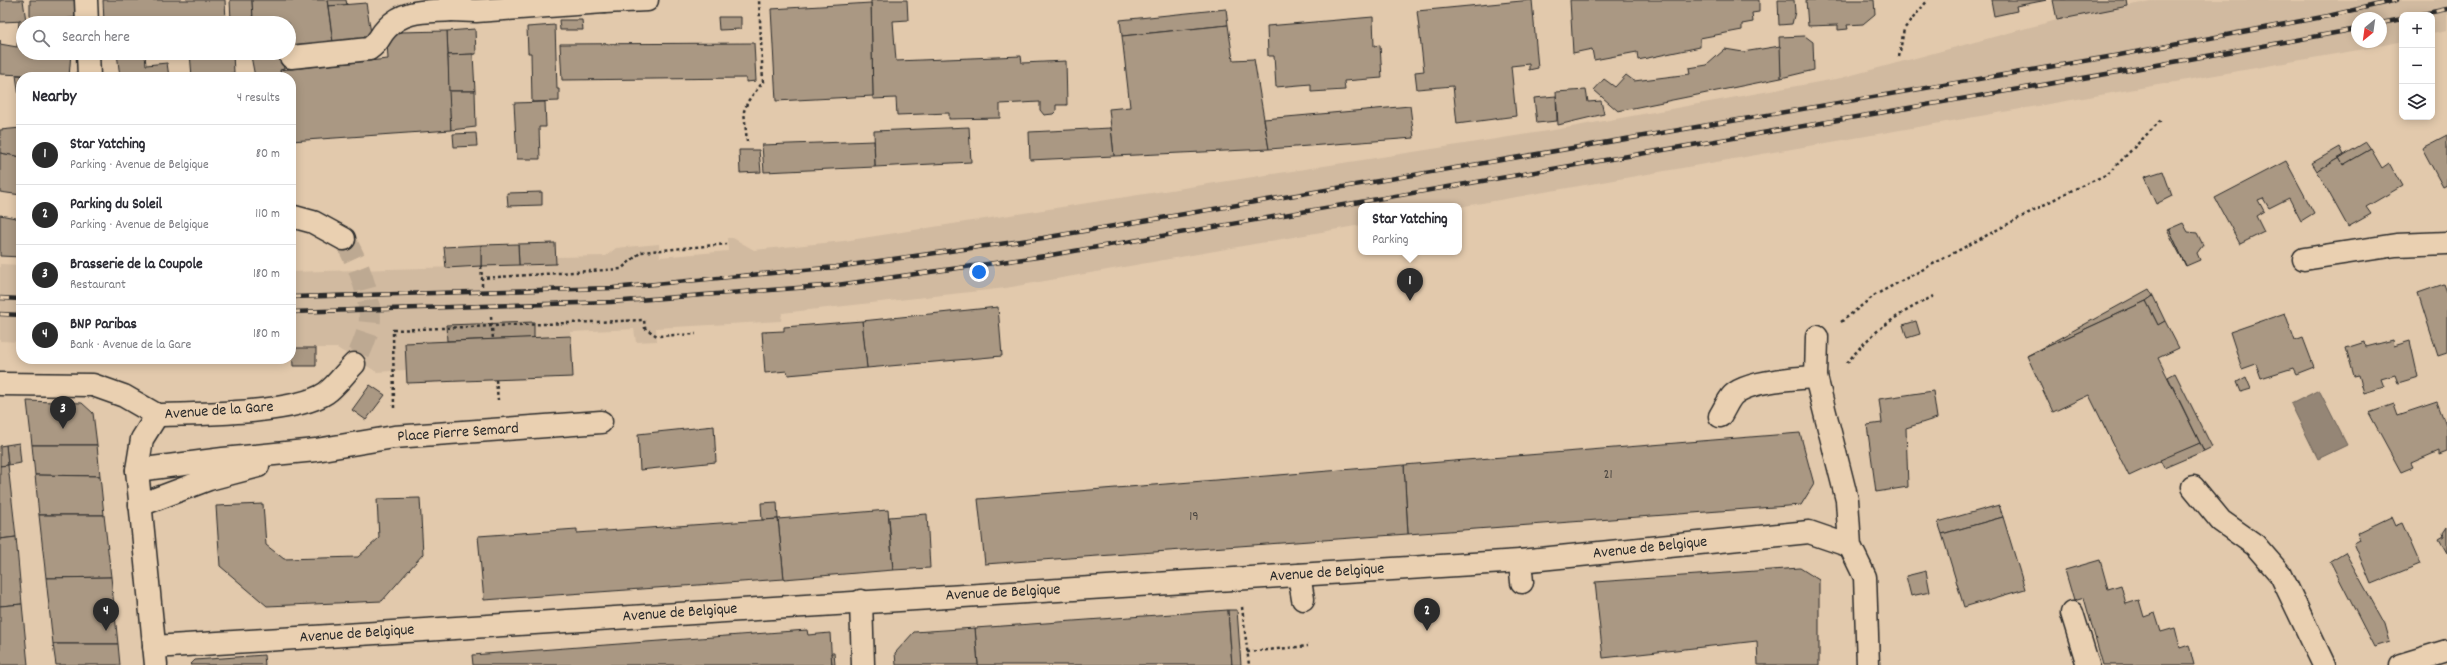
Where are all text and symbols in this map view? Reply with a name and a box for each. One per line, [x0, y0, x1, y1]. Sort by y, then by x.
north arrow [2351, 12, 2387, 48]
map controls [2399, 12, 2435, 120]
button: + [2399, 12, 2435, 48]
search box [16, 16, 296, 60]
icon: search [30, 27, 52, 49]
text: Search here [62, 27, 130, 49]
button: − [2399, 48, 2435, 84]
button: layers [2399, 84, 2435, 120]
text: Nearby [32, 86, 76, 110]
text: 4 results [237, 89, 280, 108]
text: Star Yatching [70, 134, 145, 156]
text: 1 [44, 145, 46, 164]
text: 80 m [256, 145, 280, 164]
text: Parking · Avenue de Belgique [70, 156, 209, 175]
text: Parking du Soleil [70, 194, 162, 216]
popup [1358, 203, 1462, 255]
text: 2 [42, 205, 48, 224]
text: 110 m [255, 205, 280, 224]
text: Star Yatching [1372, 209, 1448, 231]
text: Parking · Avenue de Belgique [70, 216, 209, 235]
text: Parking [1372, 231, 1409, 250]
text: Brasserie de la Coupole [70, 254, 203, 276]
your location [969, 262, 989, 282]
text: 3 [42, 265, 48, 284]
text: 180 m [253, 265, 280, 284]
pin: 1 [1397, 268, 1423, 301]
text: Restaurant [70, 276, 126, 295]
text: BNP Paribas [70, 314, 137, 336]
text: 4 [42, 325, 48, 344]
text: 180 m [253, 325, 280, 344]
text: Bank · Avenue de la Gare [70, 336, 191, 355]
pin: 3 [50, 396, 76, 429]
street label: Avenue de la Gare [164, 396, 274, 426]
street label: Place Pierre Semard [397, 417, 519, 449]
house number: 21 [1603, 465, 1613, 485]
house number: 19 [1189, 507, 1199, 527]
street label: Avenue de Belgique [1592, 531, 1708, 565]
street label: Avenue de Belgique [1269, 558, 1385, 588]
street label: Avenue de Belgique [945, 579, 1061, 607]
pin: 4 [93, 598, 119, 631]
street label: Avenue de Belgique [622, 598, 738, 628]
pin: 2 [1414, 598, 1440, 631]
street label: Avenue de Belgique [299, 619, 415, 649]

